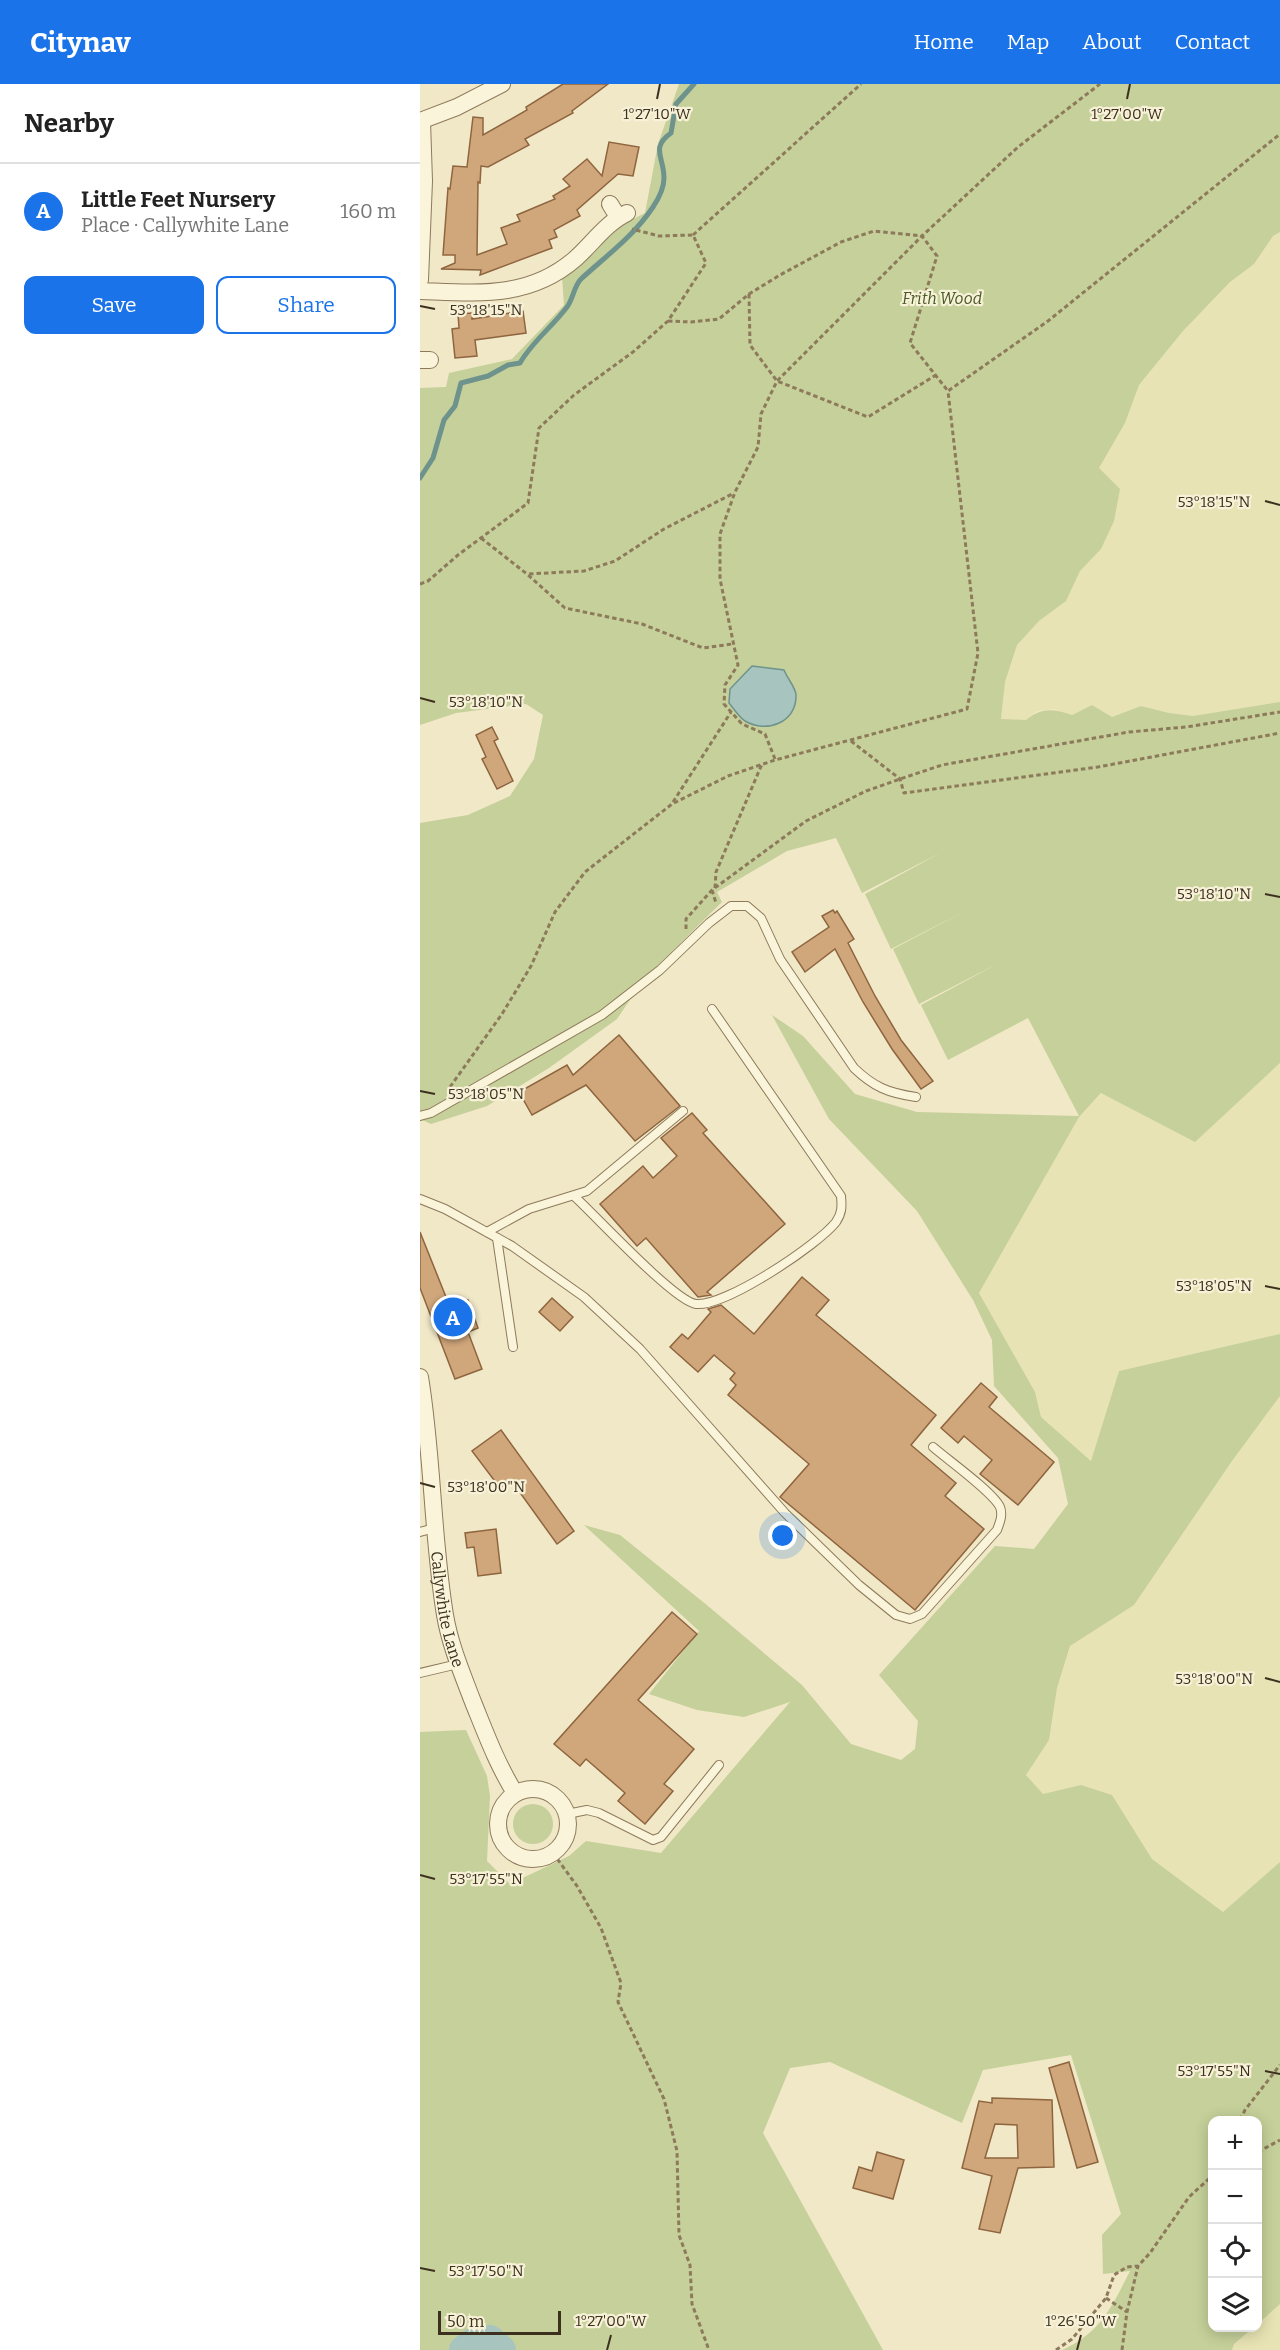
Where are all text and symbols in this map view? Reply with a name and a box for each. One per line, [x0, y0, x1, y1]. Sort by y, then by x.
text: Citynav [30, 26, 131, 59]
text: Home [914, 29, 974, 55]
text: Map [1007, 29, 1049, 55]
text: About [1082, 29, 1142, 55]
text: Contact [1175, 29, 1250, 55]
text: 1°27'10"W [623, 105, 692, 123]
text: 1°27'00"W [1091, 105, 1163, 123]
text: Nearby [24, 108, 114, 139]
text: Little Feet Nursery [81, 186, 275, 213]
text: A [36, 199, 51, 223]
text: 160 m [340, 199, 396, 223]
text: Place · Callywhite Lane [81, 213, 289, 237]
button: Save [24, 276, 204, 334]
button: Share [216, 276, 396, 334]
park label: Frith Wood [902, 289, 982, 308]
text: 53°18'15"N [450, 301, 523, 319]
text: 53°18'15"N [1178, 493, 1251, 511]
text: 53°18'10"N [449, 693, 523, 711]
text: 53°18'10"N [1177, 885, 1251, 903]
text: 53°18'05"N [448, 1085, 524, 1103]
text: 53°18'05"N [1176, 1277, 1252, 1295]
pin: A [434, 1294, 472, 1340]
text: 53°18'00"N [447, 1478, 525, 1496]
your location [768, 1521, 797, 1550]
street label: Callywhite Lane [428, 1550, 468, 1670]
text: 53°18'00"N [1175, 1670, 1253, 1688]
text: 53°17'55"N [449, 1870, 523, 1888]
text: 53°17'55"N [1177, 2062, 1251, 2080]
map controls [1208, 2116, 1262, 2332]
button: + [1208, 2116, 1262, 2170]
button: − [1208, 2170, 1262, 2224]
button: locate [1208, 2224, 1262, 2278]
text: 53°17'50"N [448, 2262, 524, 2280]
button: layers [1208, 2278, 1262, 2332]
scale bar [438, 2308, 561, 2336]
text: 50 m [447, 2312, 484, 2331]
text: 1°27'00"W [575, 2312, 647, 2330]
text: 1°26'50"W [1045, 2312, 1117, 2330]

